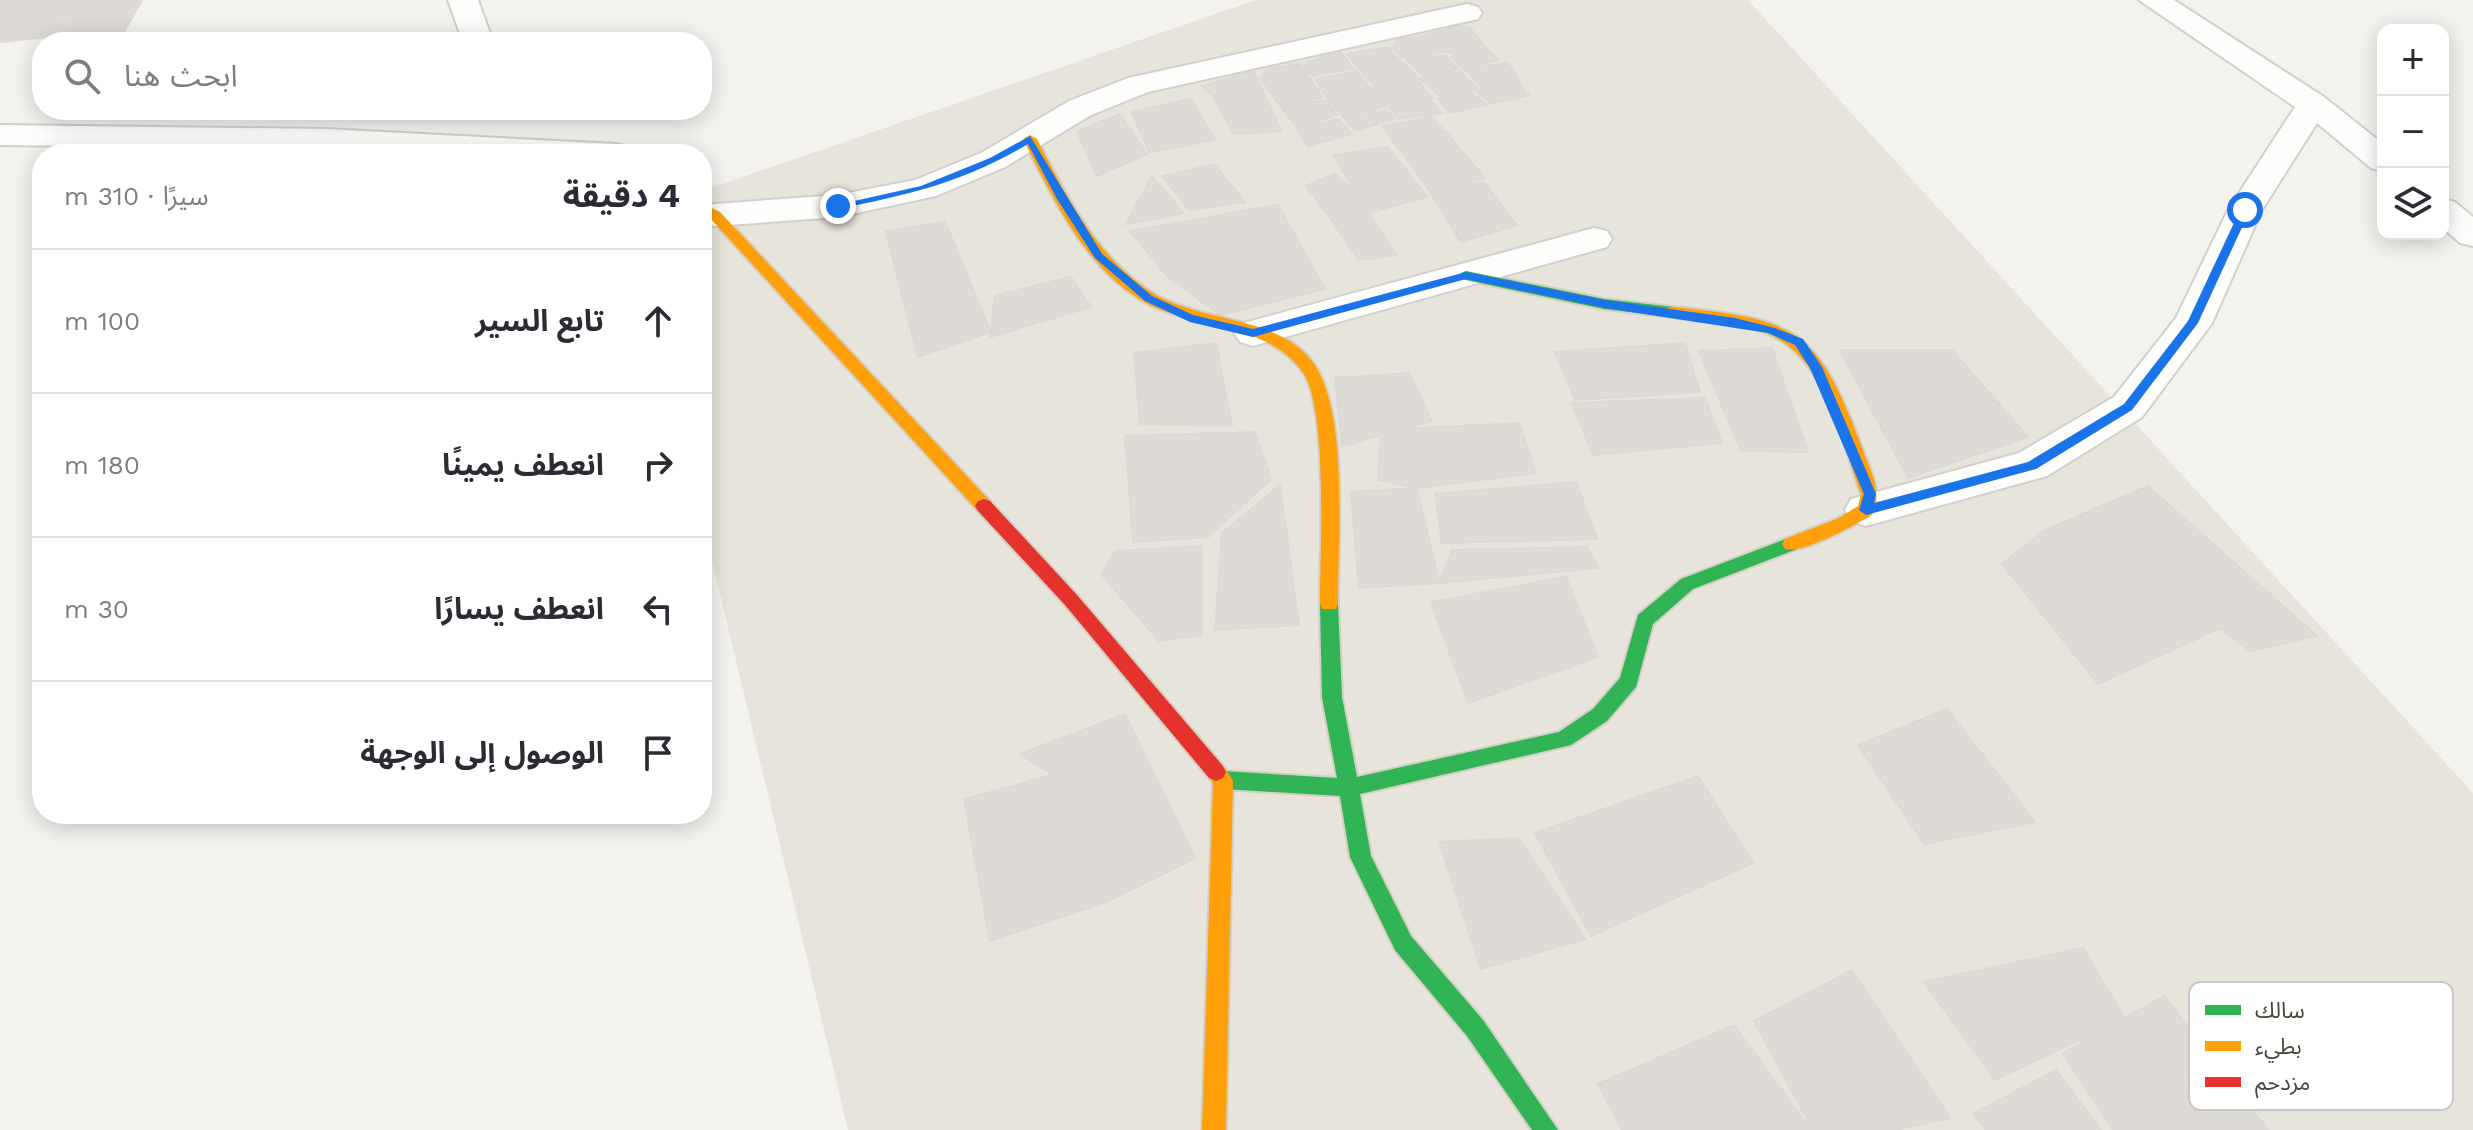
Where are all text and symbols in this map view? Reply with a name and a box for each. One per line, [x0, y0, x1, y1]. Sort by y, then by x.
map controls [2377, 24, 2449, 240]
button: + [2377, 24, 2449, 96]
search box [32, 32, 712, 120]
icon: search [60, 54, 104, 98]
text: ابحث هنا [124, 58, 238, 93]
button: − [2377, 96, 2449, 168]
button: layers [2377, 168, 2449, 240]
text: 4 دقيقة [563, 175, 680, 215]
text: سيرًا · 310 m [64, 181, 209, 211]
route end [820, 188, 856, 224]
route start [2227, 192, 2263, 228]
icon: ahead [636, 299, 680, 343]
text: تابع السير [475, 303, 604, 338]
text: 100 m [64, 306, 140, 336]
icon: right [636, 443, 680, 487]
text: انعطف يمينًا [442, 447, 604, 482]
text: 180 m [64, 450, 140, 480]
icon: left [636, 587, 680, 631]
text: انعطف يسارًا [434, 591, 604, 626]
text: 30 m [64, 594, 129, 624]
icon: arrive [636, 731, 680, 775]
text: الوصول إلى الوجهة [360, 735, 604, 770]
legend [2189, 982, 2453, 1110]
text: سالك [2255, 998, 2305, 1023]
text: بطيء [2255, 1034, 2302, 1063]
text: مزدحم [2255, 1070, 2310, 1099]

